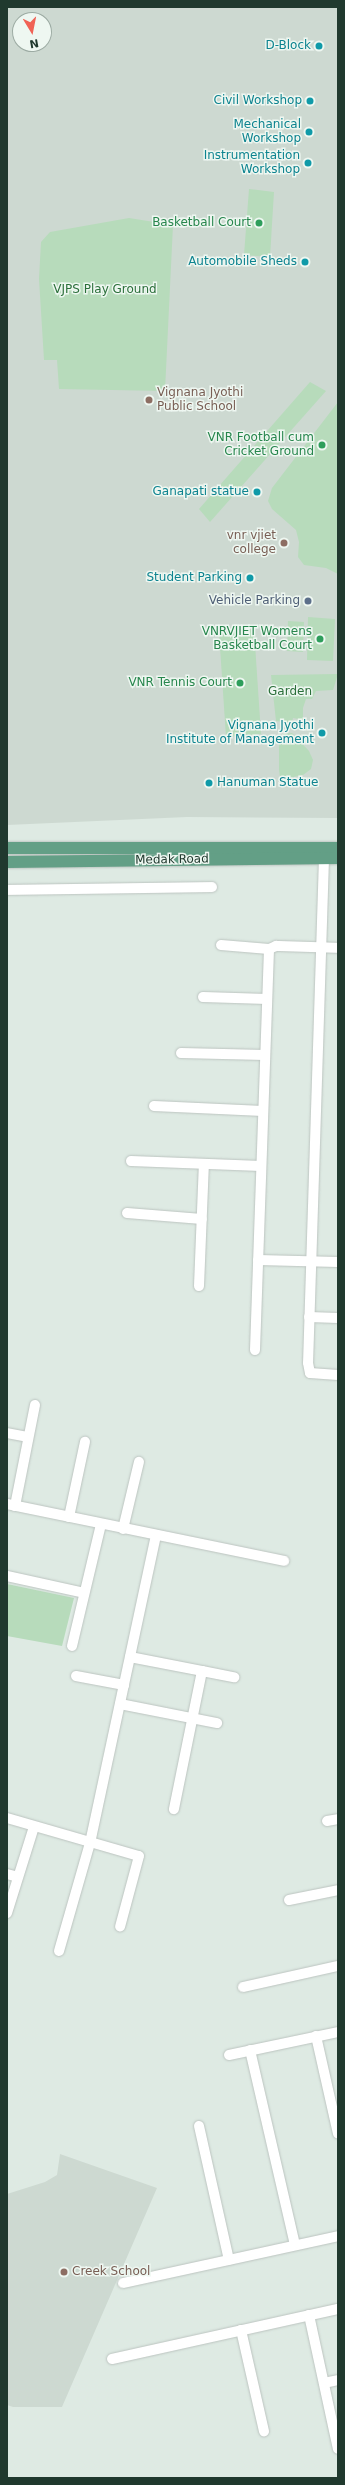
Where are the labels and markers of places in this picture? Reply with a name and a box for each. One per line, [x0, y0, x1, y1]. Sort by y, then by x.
place label: D-Block [265, 39, 311, 53]
marker: D-Block [314, 41, 324, 51]
place label: Civil Workshop [214, 94, 302, 108]
marker: Civil Workshop [305, 96, 315, 106]
place label: Mechanical Workshop [233, 118, 301, 146]
marker: Mechanical Workshop [304, 127, 314, 137]
place label: Instrumentation Workshop [204, 149, 300, 177]
marker: Instrumentation Workshop [303, 158, 313, 168]
place label: Basketball Court [152, 216, 251, 230]
marker: Basketball Court [254, 218, 264, 228]
place label: Automobile Sheds [188, 255, 297, 269]
marker: Automobile Sheds [300, 257, 310, 267]
place label: Vignana Jyothi Public School [157, 386, 243, 414]
marker: Vignana Jyothi Public School [144, 395, 154, 405]
place label: VNR Football cum Cricket Ground [207, 431, 314, 459]
marker: VNR Football cum Cricket Ground [317, 440, 327, 450]
place label: Ganapati statue [153, 485, 249, 499]
marker: Ganapati statue [252, 487, 262, 497]
place label: vnr vjiet college [227, 529, 276, 557]
marker: vnr vjiet college [279, 538, 289, 548]
place label: Student Parking [146, 571, 242, 585]
marker: Student Parking [245, 573, 255, 583]
place label: Vehicle Parking [209, 594, 300, 608]
marker: Vehicle Parking [303, 596, 313, 606]
place label: VNRVJIET Womens Basketball Court [202, 625, 312, 653]
marker: VNRVJIET Womens Basketball Court [315, 634, 325, 644]
place label: VNR Tennis Court [128, 676, 232, 690]
marker: VNR Tennis Court [235, 678, 245, 688]
place label: Vignana Jyothi Institute of Management [166, 719, 314, 747]
marker: Vignana Jyothi Institute of Management [317, 728, 327, 738]
place label: Hanuman Statue [217, 776, 318, 790]
marker: Hanuman Statue [204, 778, 214, 788]
place label: Creek School [72, 2265, 150, 2279]
marker: Creek School [59, 2267, 69, 2277]

